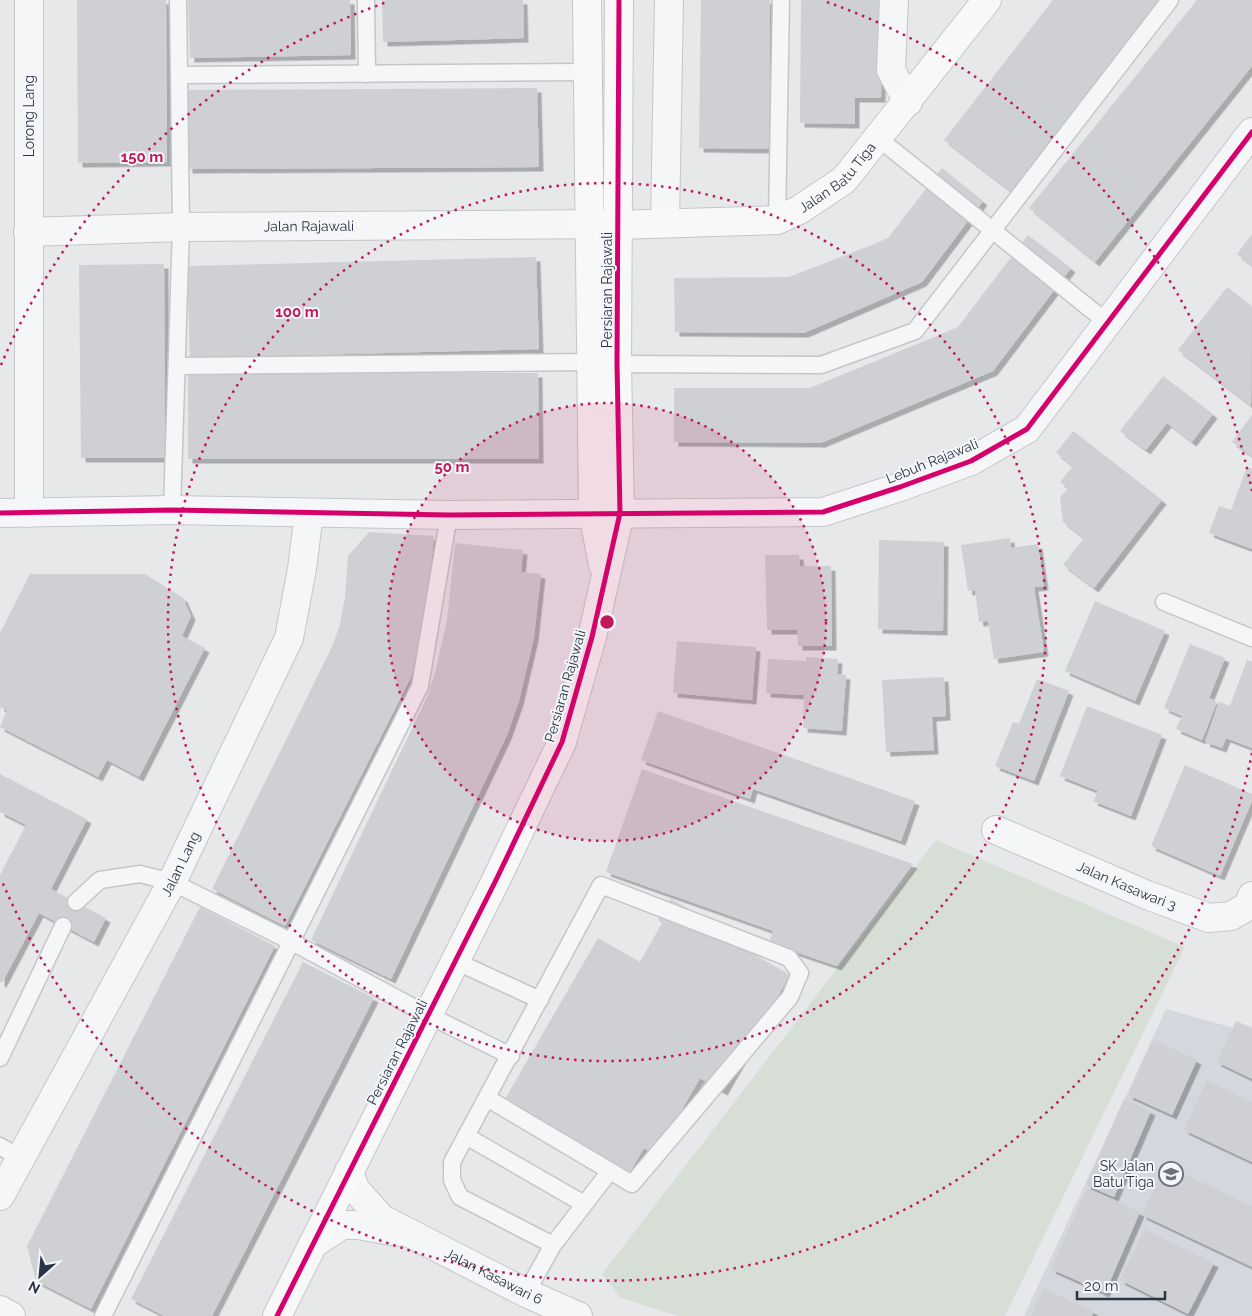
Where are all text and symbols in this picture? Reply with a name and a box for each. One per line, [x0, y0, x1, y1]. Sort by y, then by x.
street label: Lorong Lang [21, 75, 37, 157]
street label: Jalan Batu Tiga [796, 139, 879, 216]
text: 150 m [121, 148, 163, 166]
street label: Jalan Rajawali [264, 218, 354, 234]
street label: Persiaran Rajawali [599, 232, 615, 348]
text: 100 m [275, 303, 319, 321]
street label: Lebuh Rajawali [884, 435, 980, 487]
text: 50 m [434, 458, 470, 476]
centre of rings [598, 613, 616, 631]
street label: Persiaran Rajawali [541, 628, 589, 744]
street label: Jalan Lang [158, 829, 203, 899]
street label: Jalan Kasawari 3 [1074, 858, 1179, 913]
street label: Persiaran Rajawali [363, 997, 431, 1107]
place label: SK Jalan Batu Tiga [1093, 1158, 1154, 1190]
school or university icon: SK Jalan Batu Tiga [1158, 1161, 1184, 1187]
street label: Jalan Kasawari 6 [442, 1245, 545, 1307]
north arrow [15, 1251, 65, 1301]
scale bar [1077, 1268, 1164, 1300]
text: 20 m [1084, 1277, 1119, 1295]
text: N [26, 1278, 42, 1297]

